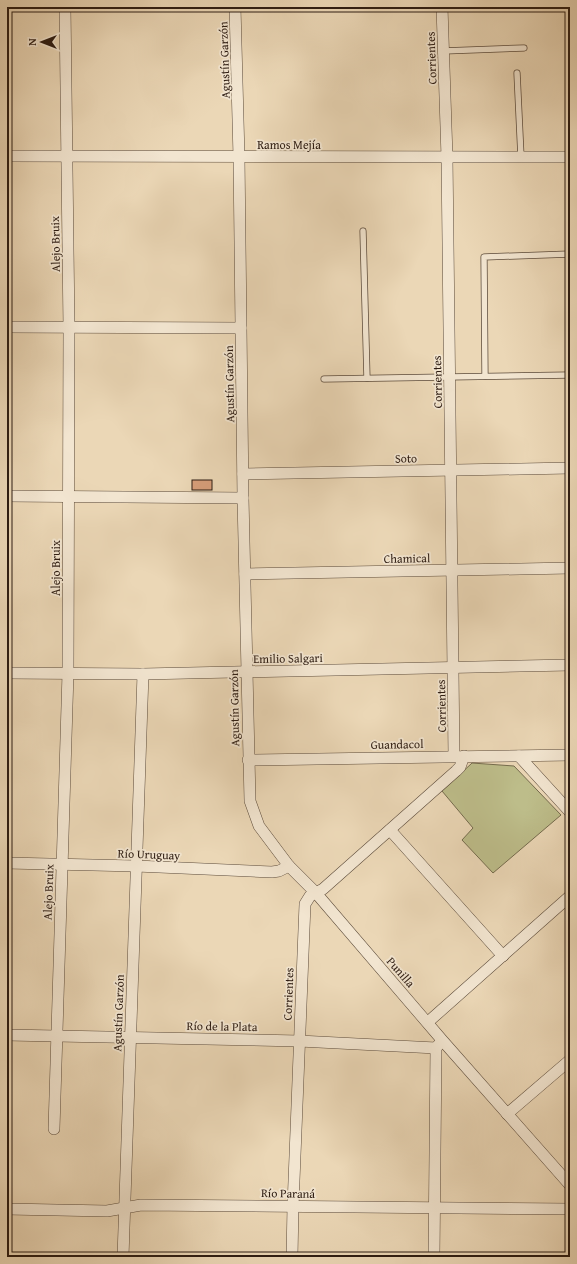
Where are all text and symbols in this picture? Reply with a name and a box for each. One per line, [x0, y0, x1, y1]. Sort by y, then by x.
street label: Agustín Garzón [214, 21, 234, 99]
north arrow [22, 22, 62, 62]
street label: Corrientes [422, 31, 440, 85]
text: N [24, 38, 40, 46]
street label: Ramos Mejía [257, 136, 321, 153]
street label: Alejo Bruix [46, 215, 64, 272]
street label: Agustín Garzón [220, 345, 238, 423]
street label: Corrientes [428, 355, 446, 409]
street label: Soto [395, 449, 417, 467]
street label: Alejo Bruix [47, 539, 64, 596]
street label: Chamical [384, 549, 431, 567]
street label: Emilio Salgari [253, 649, 324, 667]
street label: Agustín Garzón [225, 669, 243, 747]
street label: Corrientes [432, 679, 450, 733]
street label: Guandacol [370, 735, 424, 753]
street label: Río Uruguay [117, 844, 181, 864]
street label: Alejo Bruix [39, 863, 58, 920]
street label: Punilla [383, 953, 419, 991]
street label: Corrientes [279, 967, 297, 1021]
street label: Agustín Garzón [108, 974, 128, 1052]
street label: Río de la Plata [186, 1017, 258, 1035]
street label: Río Paraná [261, 1184, 316, 1202]

